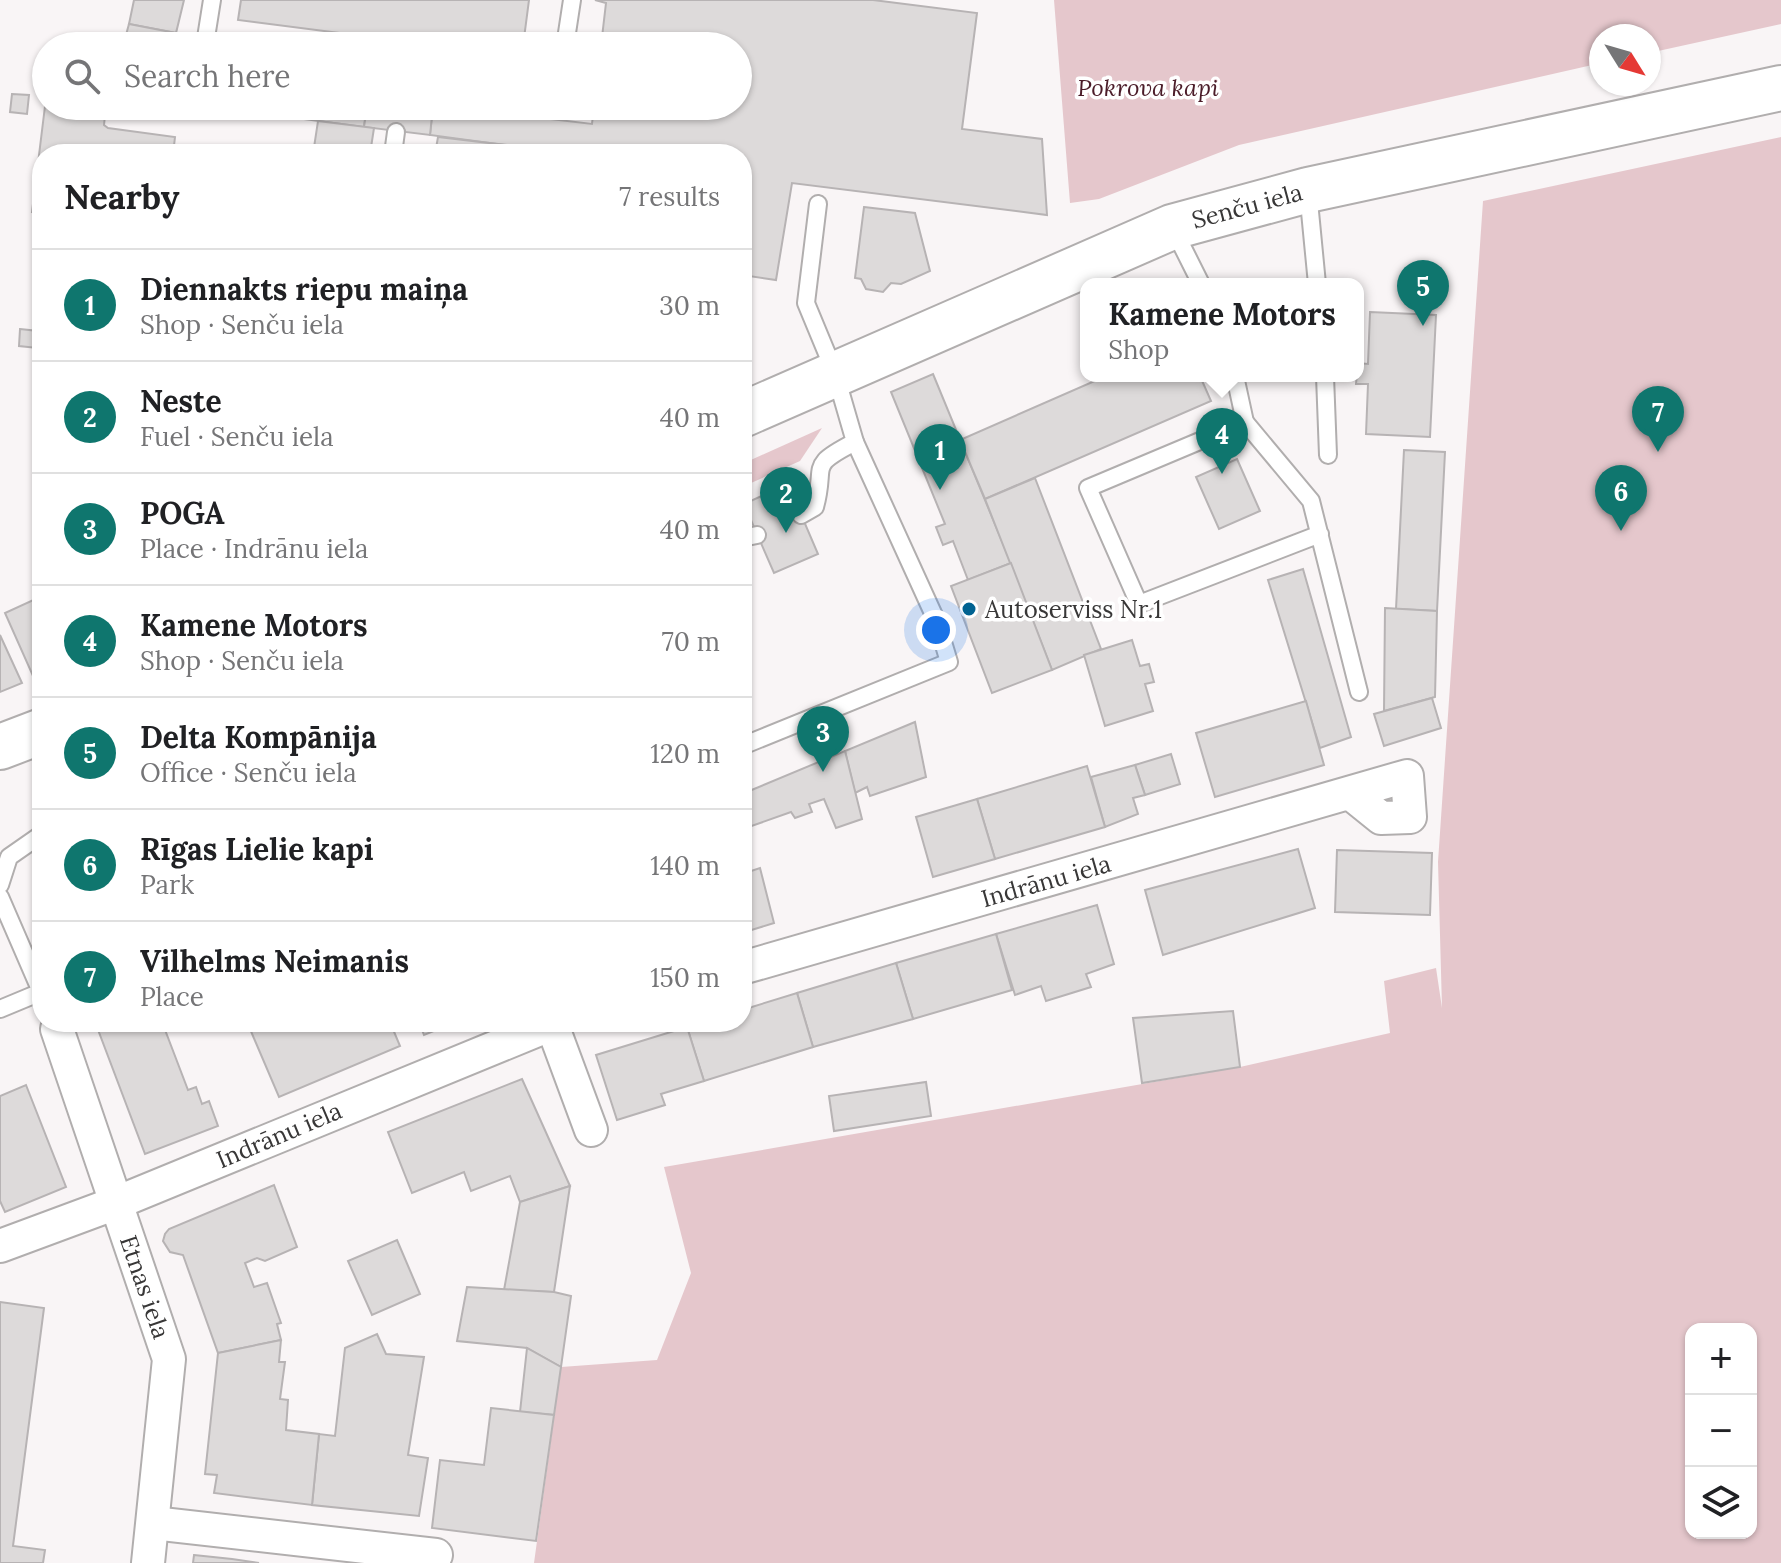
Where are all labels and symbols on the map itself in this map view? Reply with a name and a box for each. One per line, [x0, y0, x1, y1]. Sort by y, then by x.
north arrow [1589, 24, 1661, 96]
park label: Pokrova kapi [1077, 72, 1219, 103]
street label: Senču iela [1188, 176, 1306, 236]
pin: 5 [1397, 260, 1449, 326]
pin: 7 [1632, 386, 1684, 452]
pin: 4 [1196, 408, 1248, 474]
pin: 1 [914, 424, 966, 490]
pin: 6 [1595, 465, 1647, 531]
pin: 2 [760, 467, 812, 533]
place label: Autoserviss Nr.1 [984, 594, 1162, 625]
marker: Autoserviss Nr.1 [960, 600, 978, 618]
your location [916, 610, 956, 650]
pin: 3 [797, 706, 849, 772]
street label: Indrānu iela [978, 848, 1114, 914]
street label: Indrānu iela [212, 1095, 346, 1175]
street label: Etnas iela [113, 1231, 177, 1343]

